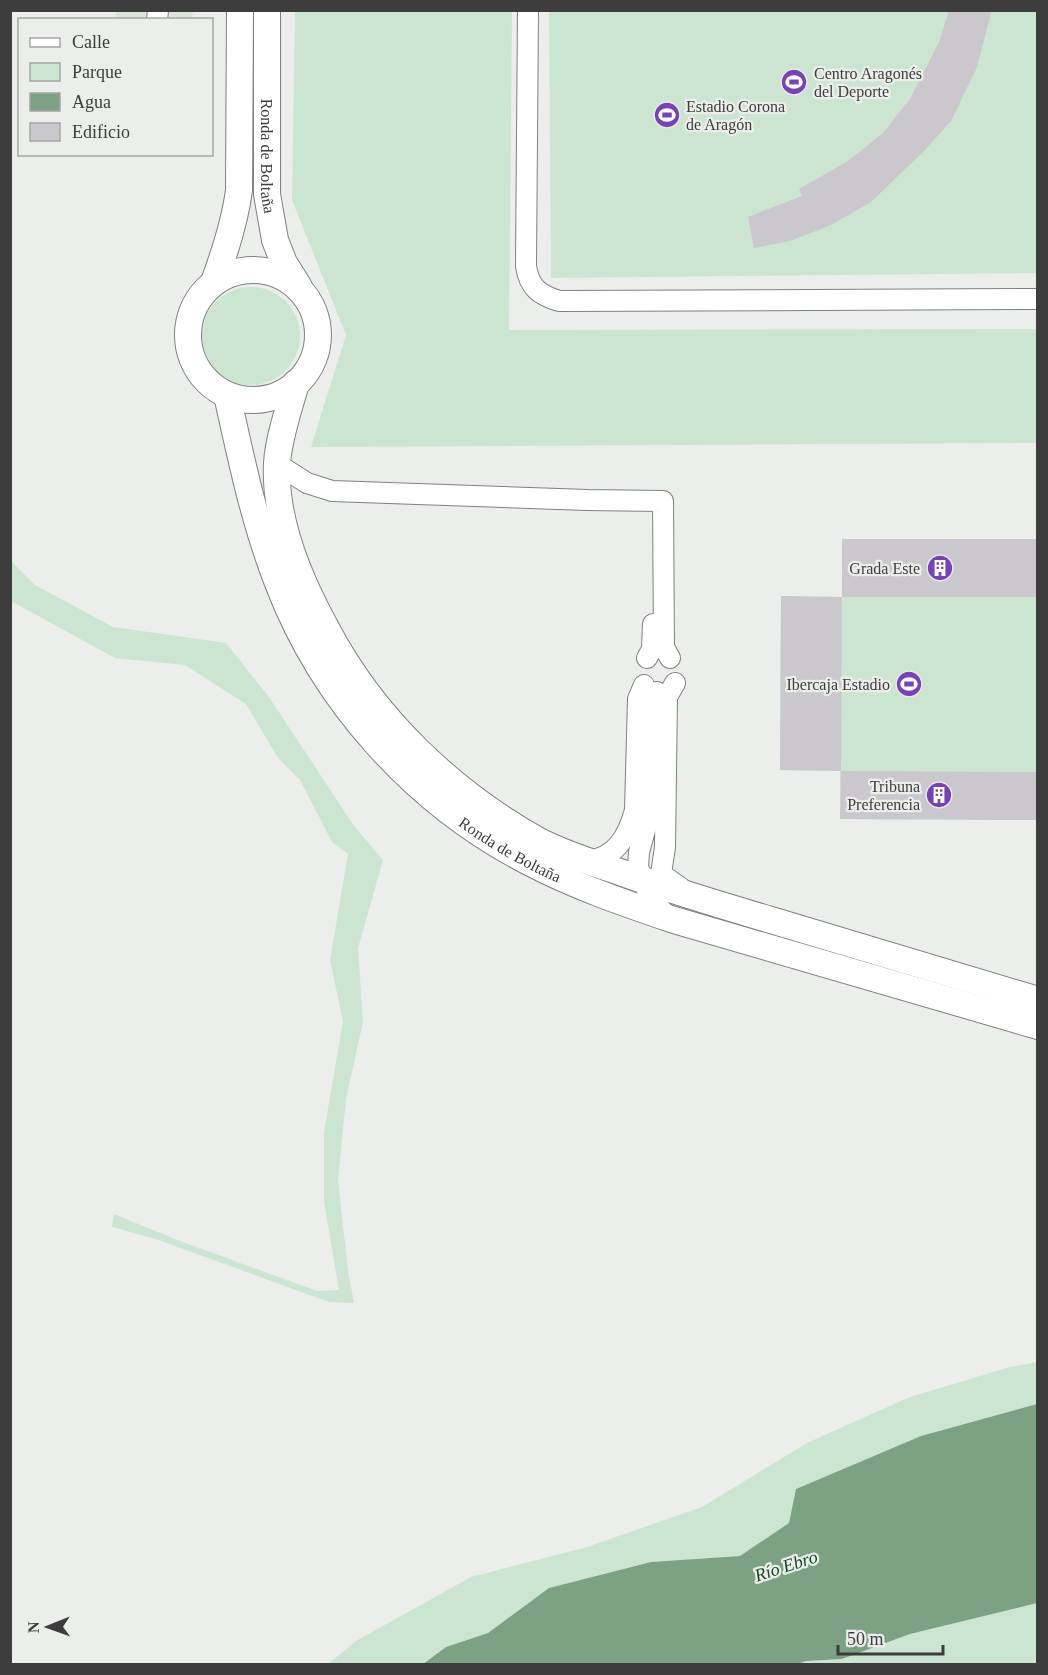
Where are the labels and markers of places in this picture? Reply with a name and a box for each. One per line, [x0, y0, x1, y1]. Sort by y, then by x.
place label: Centro Aragonés del Deporte [814, 65, 922, 101]
sports icon: Centro Aragonés del Deporte [779, 67, 809, 97]
place label: Estadio Corona de Aragón [686, 98, 785, 134]
sports icon: Estadio Corona de Aragón [652, 100, 682, 130]
building icon: Grada Este [925, 553, 955, 583]
place label: Grada Este [849, 560, 920, 577]
sports icon: Ibercaja Estadio [894, 669, 924, 699]
place label: Ibercaja Estadio [787, 676, 890, 694]
place label: Tribuna Preferencia [847, 778, 920, 813]
building icon: Tribuna Preferencia [924, 780, 954, 810]

